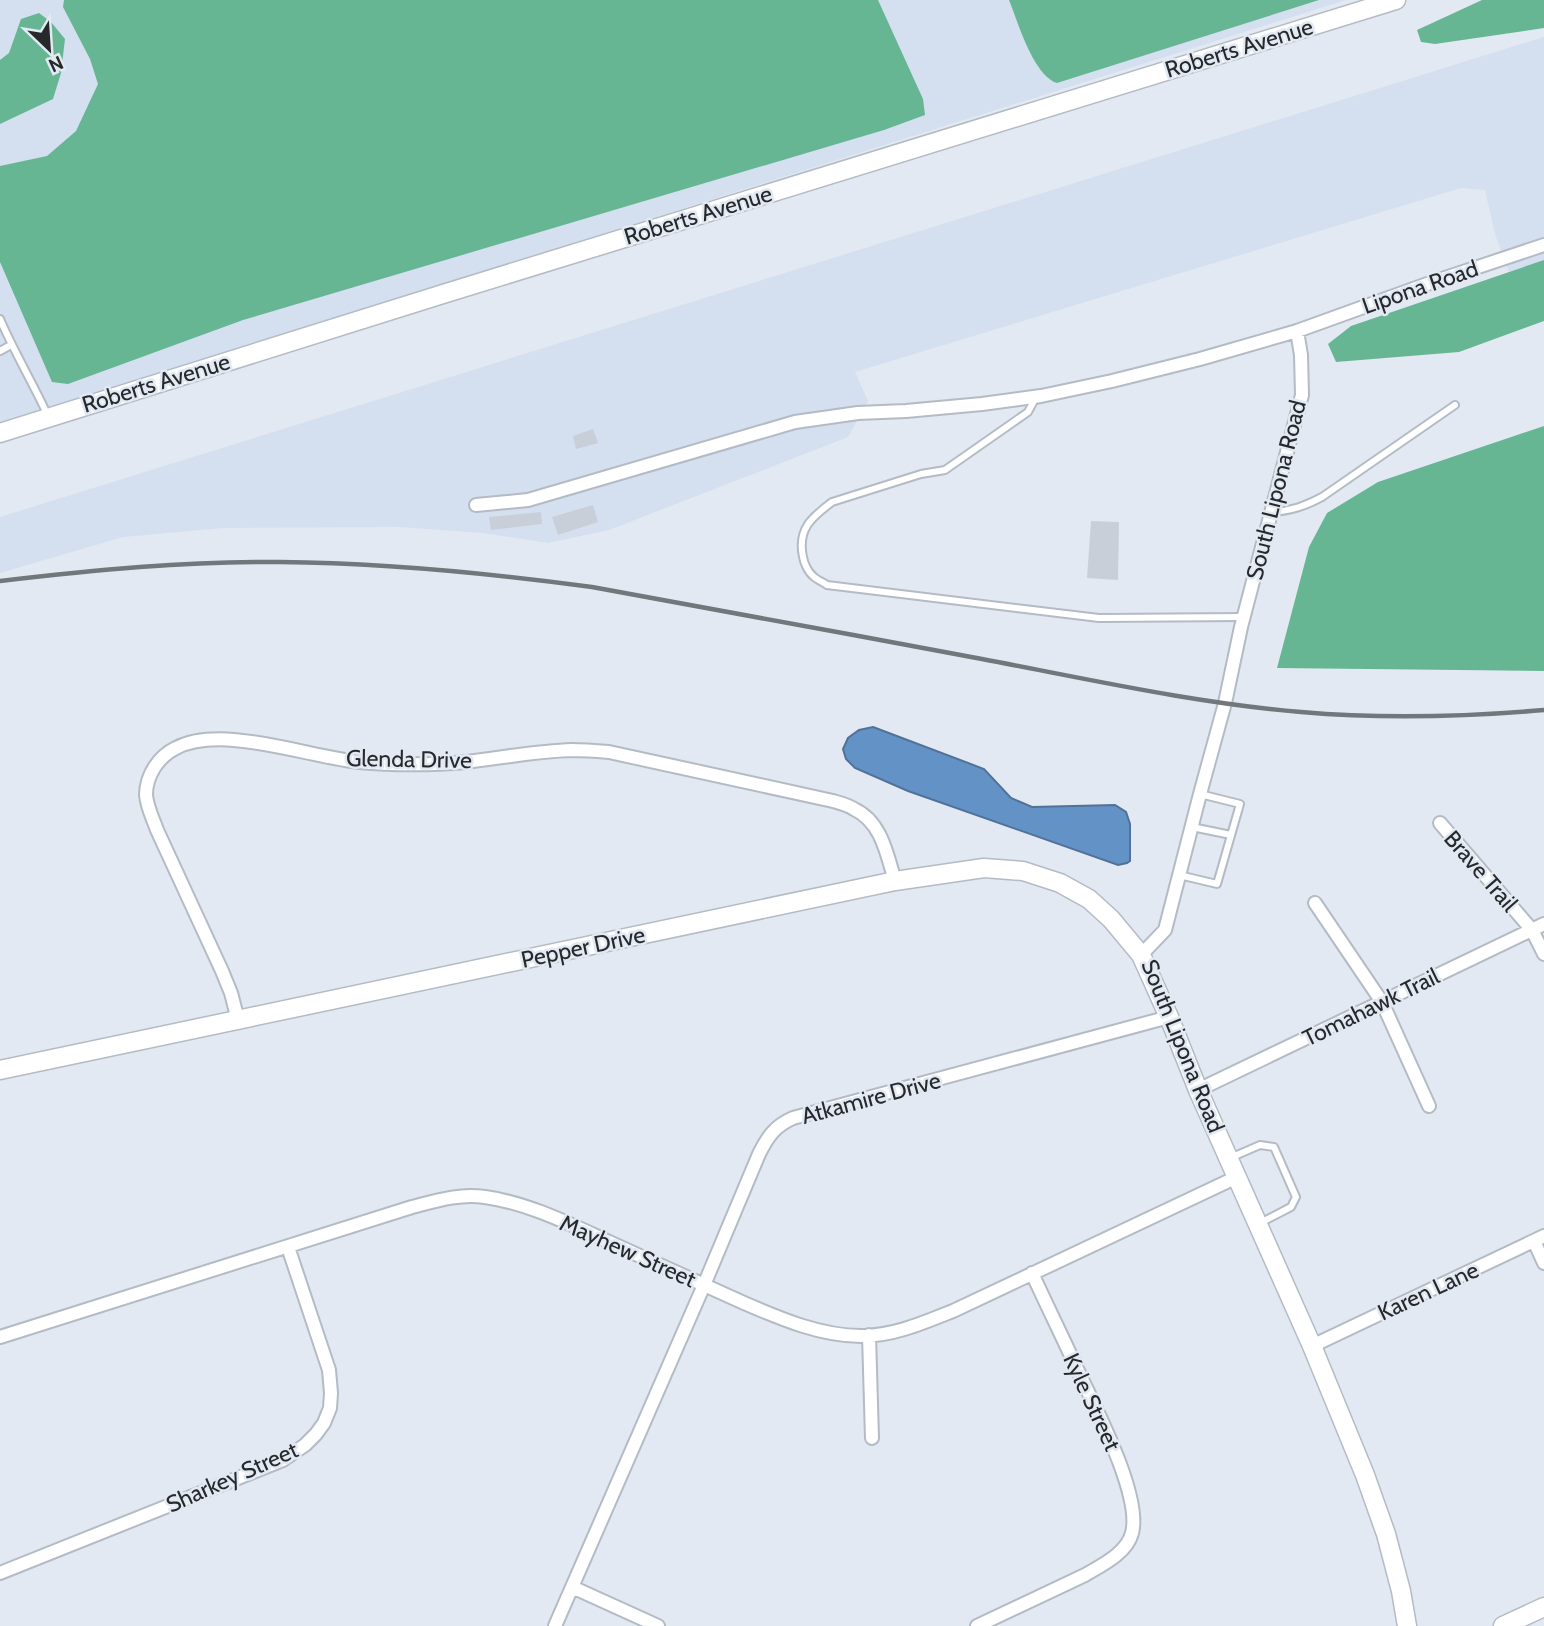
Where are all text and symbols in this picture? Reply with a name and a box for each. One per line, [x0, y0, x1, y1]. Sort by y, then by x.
street label: Roberts Avenue [1162, 12, 1317, 84]
north arrow [14, 14, 84, 84]
text: N [45, 51, 67, 77]
street label: Roberts Avenue [621, 179, 776, 251]
street label: Lipona Road [1358, 254, 1482, 320]
street label: Roberts Avenue [79, 347, 234, 419]
street label: South Lipona Road [1240, 397, 1312, 583]
street label: Glenda Drive [346, 744, 472, 774]
street label: Brave Trail [1438, 825, 1524, 918]
street label: Pepper Drive [518, 920, 648, 974]
street label: South Lipona Road [1135, 955, 1231, 1137]
street label: Tomahawk Trail [1298, 962, 1444, 1052]
street label: Atkamire Drive [798, 1066, 944, 1130]
street label: Mayhew Street [556, 1209, 701, 1294]
street label: Karen Lane [1373, 1255, 1483, 1327]
street label: Kyle Street [1057, 1349, 1127, 1456]
street label: Sharkey Street [162, 1435, 303, 1519]

